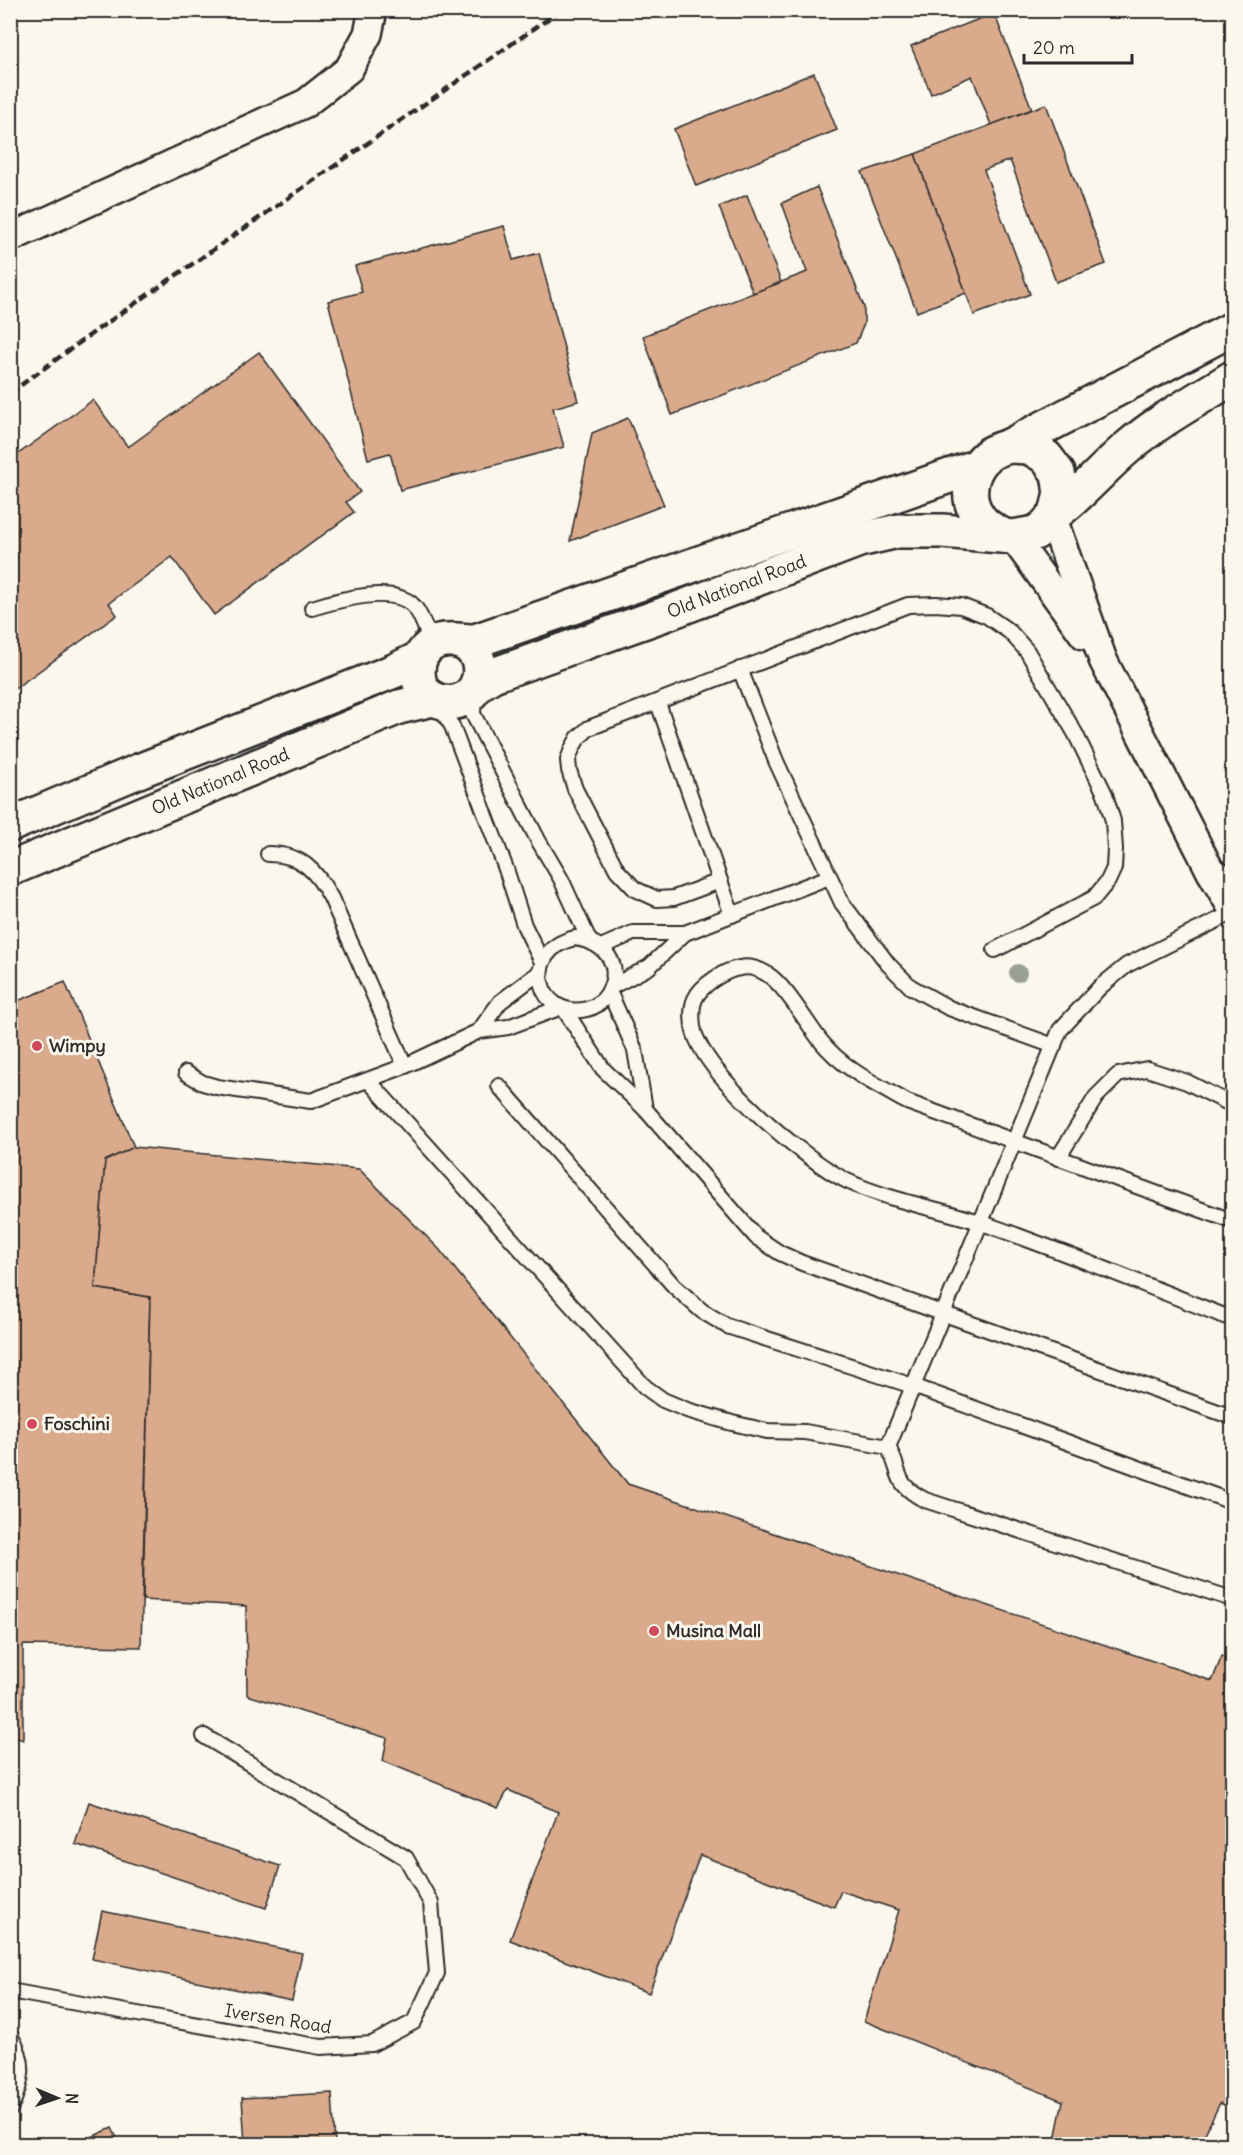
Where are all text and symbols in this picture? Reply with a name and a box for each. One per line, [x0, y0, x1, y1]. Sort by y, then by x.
scale bar [1024, 27, 1132, 65]
text: 20 m [1033, 36, 1075, 59]
street label: Old National Road [664, 549, 810, 623]
street label: Old National Road [148, 742, 293, 820]
place label: Wimpy [49, 1034, 106, 1057]
marker: Wimpy [30, 1039, 44, 1053]
place label: Foschini [44, 1412, 110, 1435]
marker: Foschini [25, 1417, 39, 1431]
place label: Musina Mall [666, 1619, 761, 1642]
marker: Musina Mall [647, 1624, 661, 1638]
street label: Iversen Road [223, 1999, 333, 2038]
north arrow [27, 2068, 87, 2128]
text: N [62, 2093, 82, 2104]

